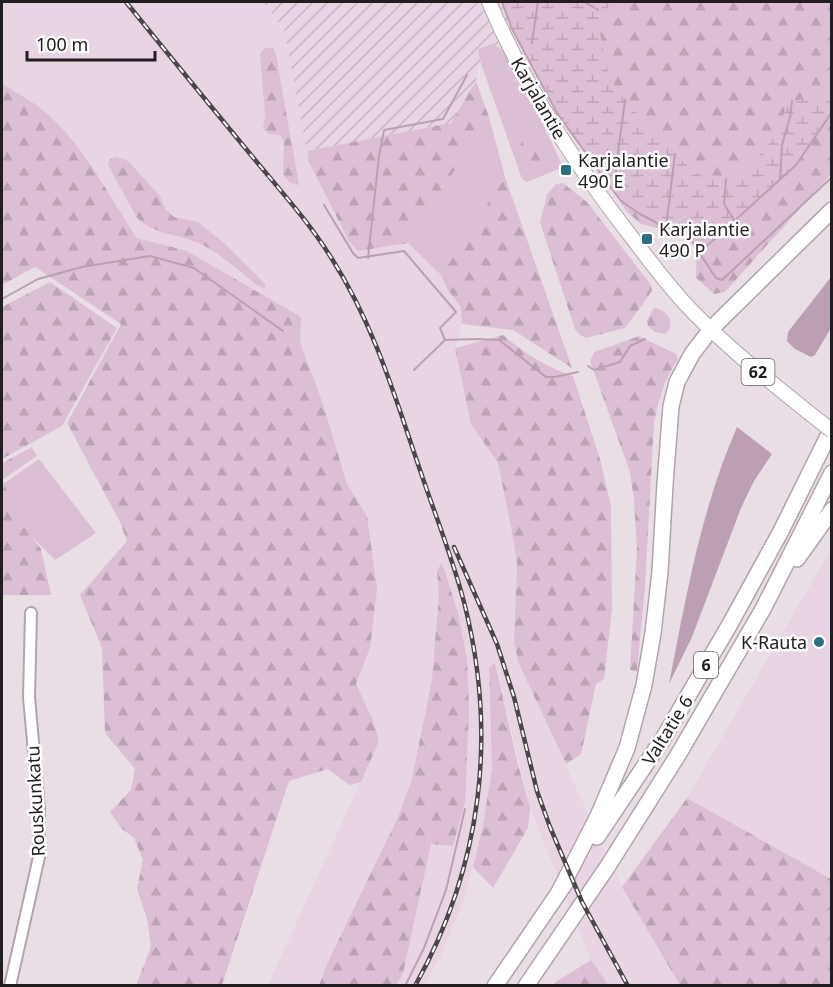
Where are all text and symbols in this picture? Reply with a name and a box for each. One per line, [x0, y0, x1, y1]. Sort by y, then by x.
scale bar [27, 24, 154, 62]
text: 100 m [36, 32, 88, 56]
street label: Karjalantie [506, 53, 572, 143]
place label: Karjalantie 490 E [578, 148, 669, 193]
marker: Karjalantie 490 E [559, 163, 573, 177]
place label: Karjalantie 490 P [659, 217, 750, 262]
marker: Karjalantie 490 P [640, 232, 654, 246]
road number: 62 [742, 359, 774, 385]
place label: K-Rauta [741, 630, 807, 654]
marker: K-Rauta [812, 635, 826, 649]
road number: 6 [694, 652, 718, 678]
street label: Valtatie 6 [636, 691, 698, 769]
street label: Rouskunkatu [20, 745, 50, 857]

